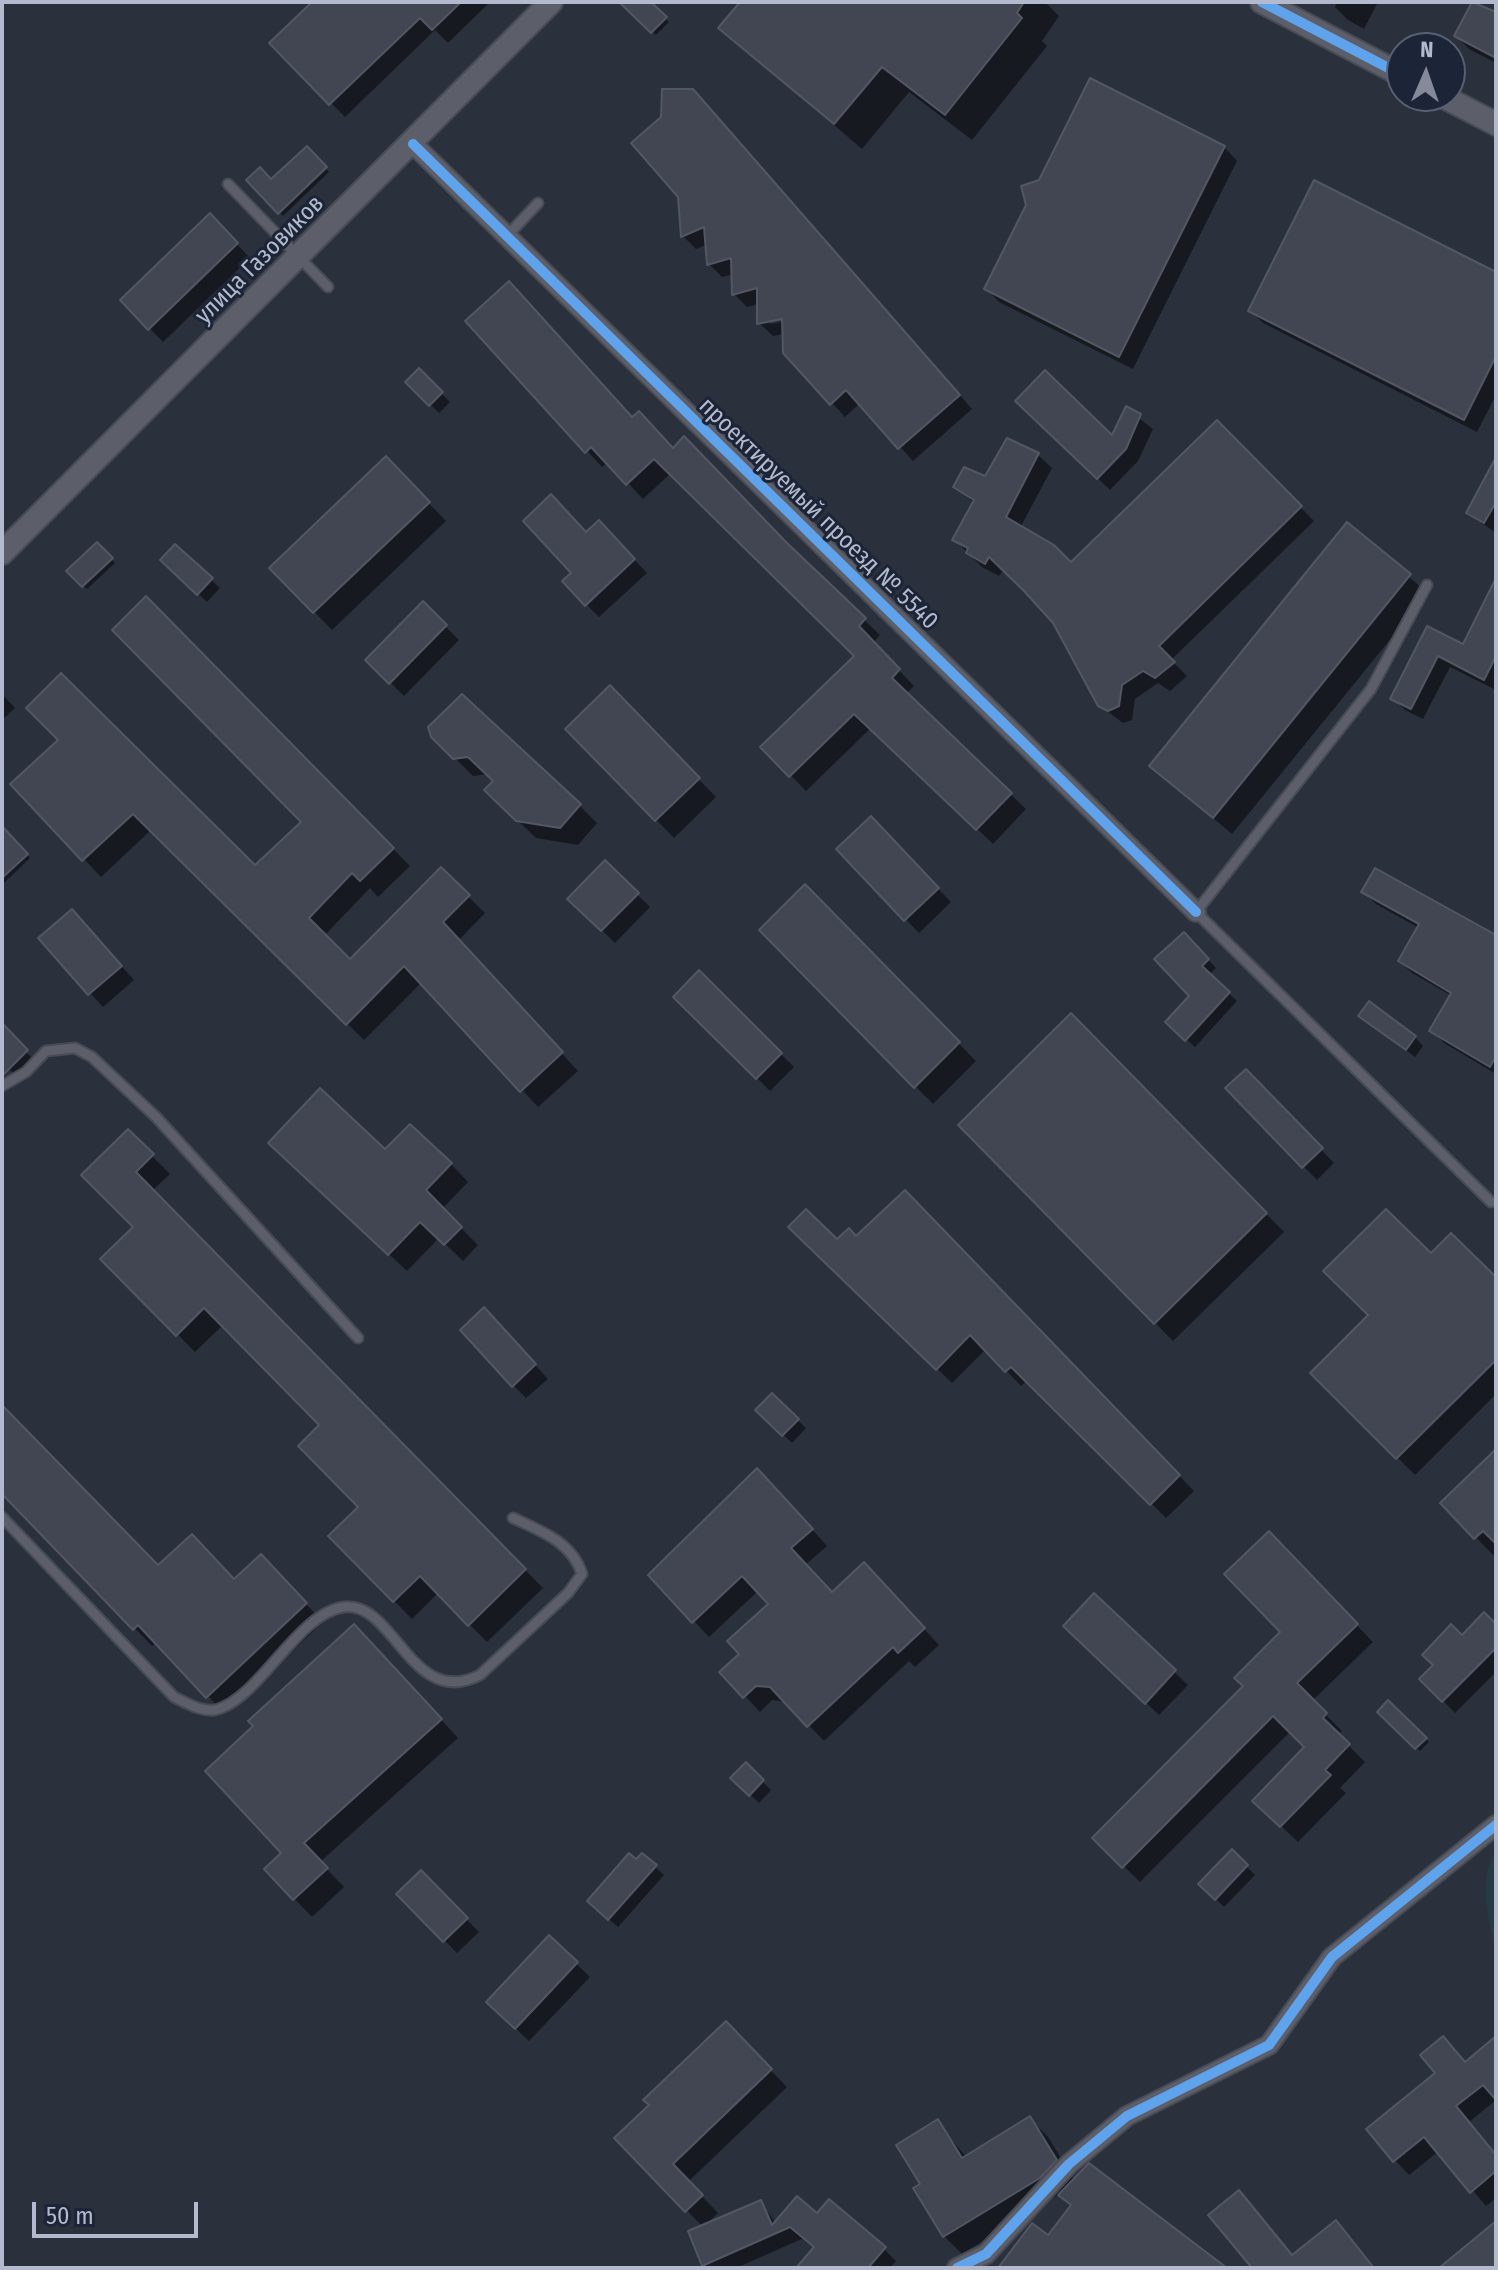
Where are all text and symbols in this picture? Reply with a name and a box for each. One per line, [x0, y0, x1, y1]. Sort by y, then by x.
north arrow [1386, 32, 1466, 112]
text: N [1420, 36, 1434, 63]
street label: улица Газовиков [190, 190, 330, 330]
street label: проектируемый проезд № 5540 [692, 392, 944, 636]
scale bar [36, 2186, 202, 2236]
text: 50 m [46, 2202, 94, 2230]

